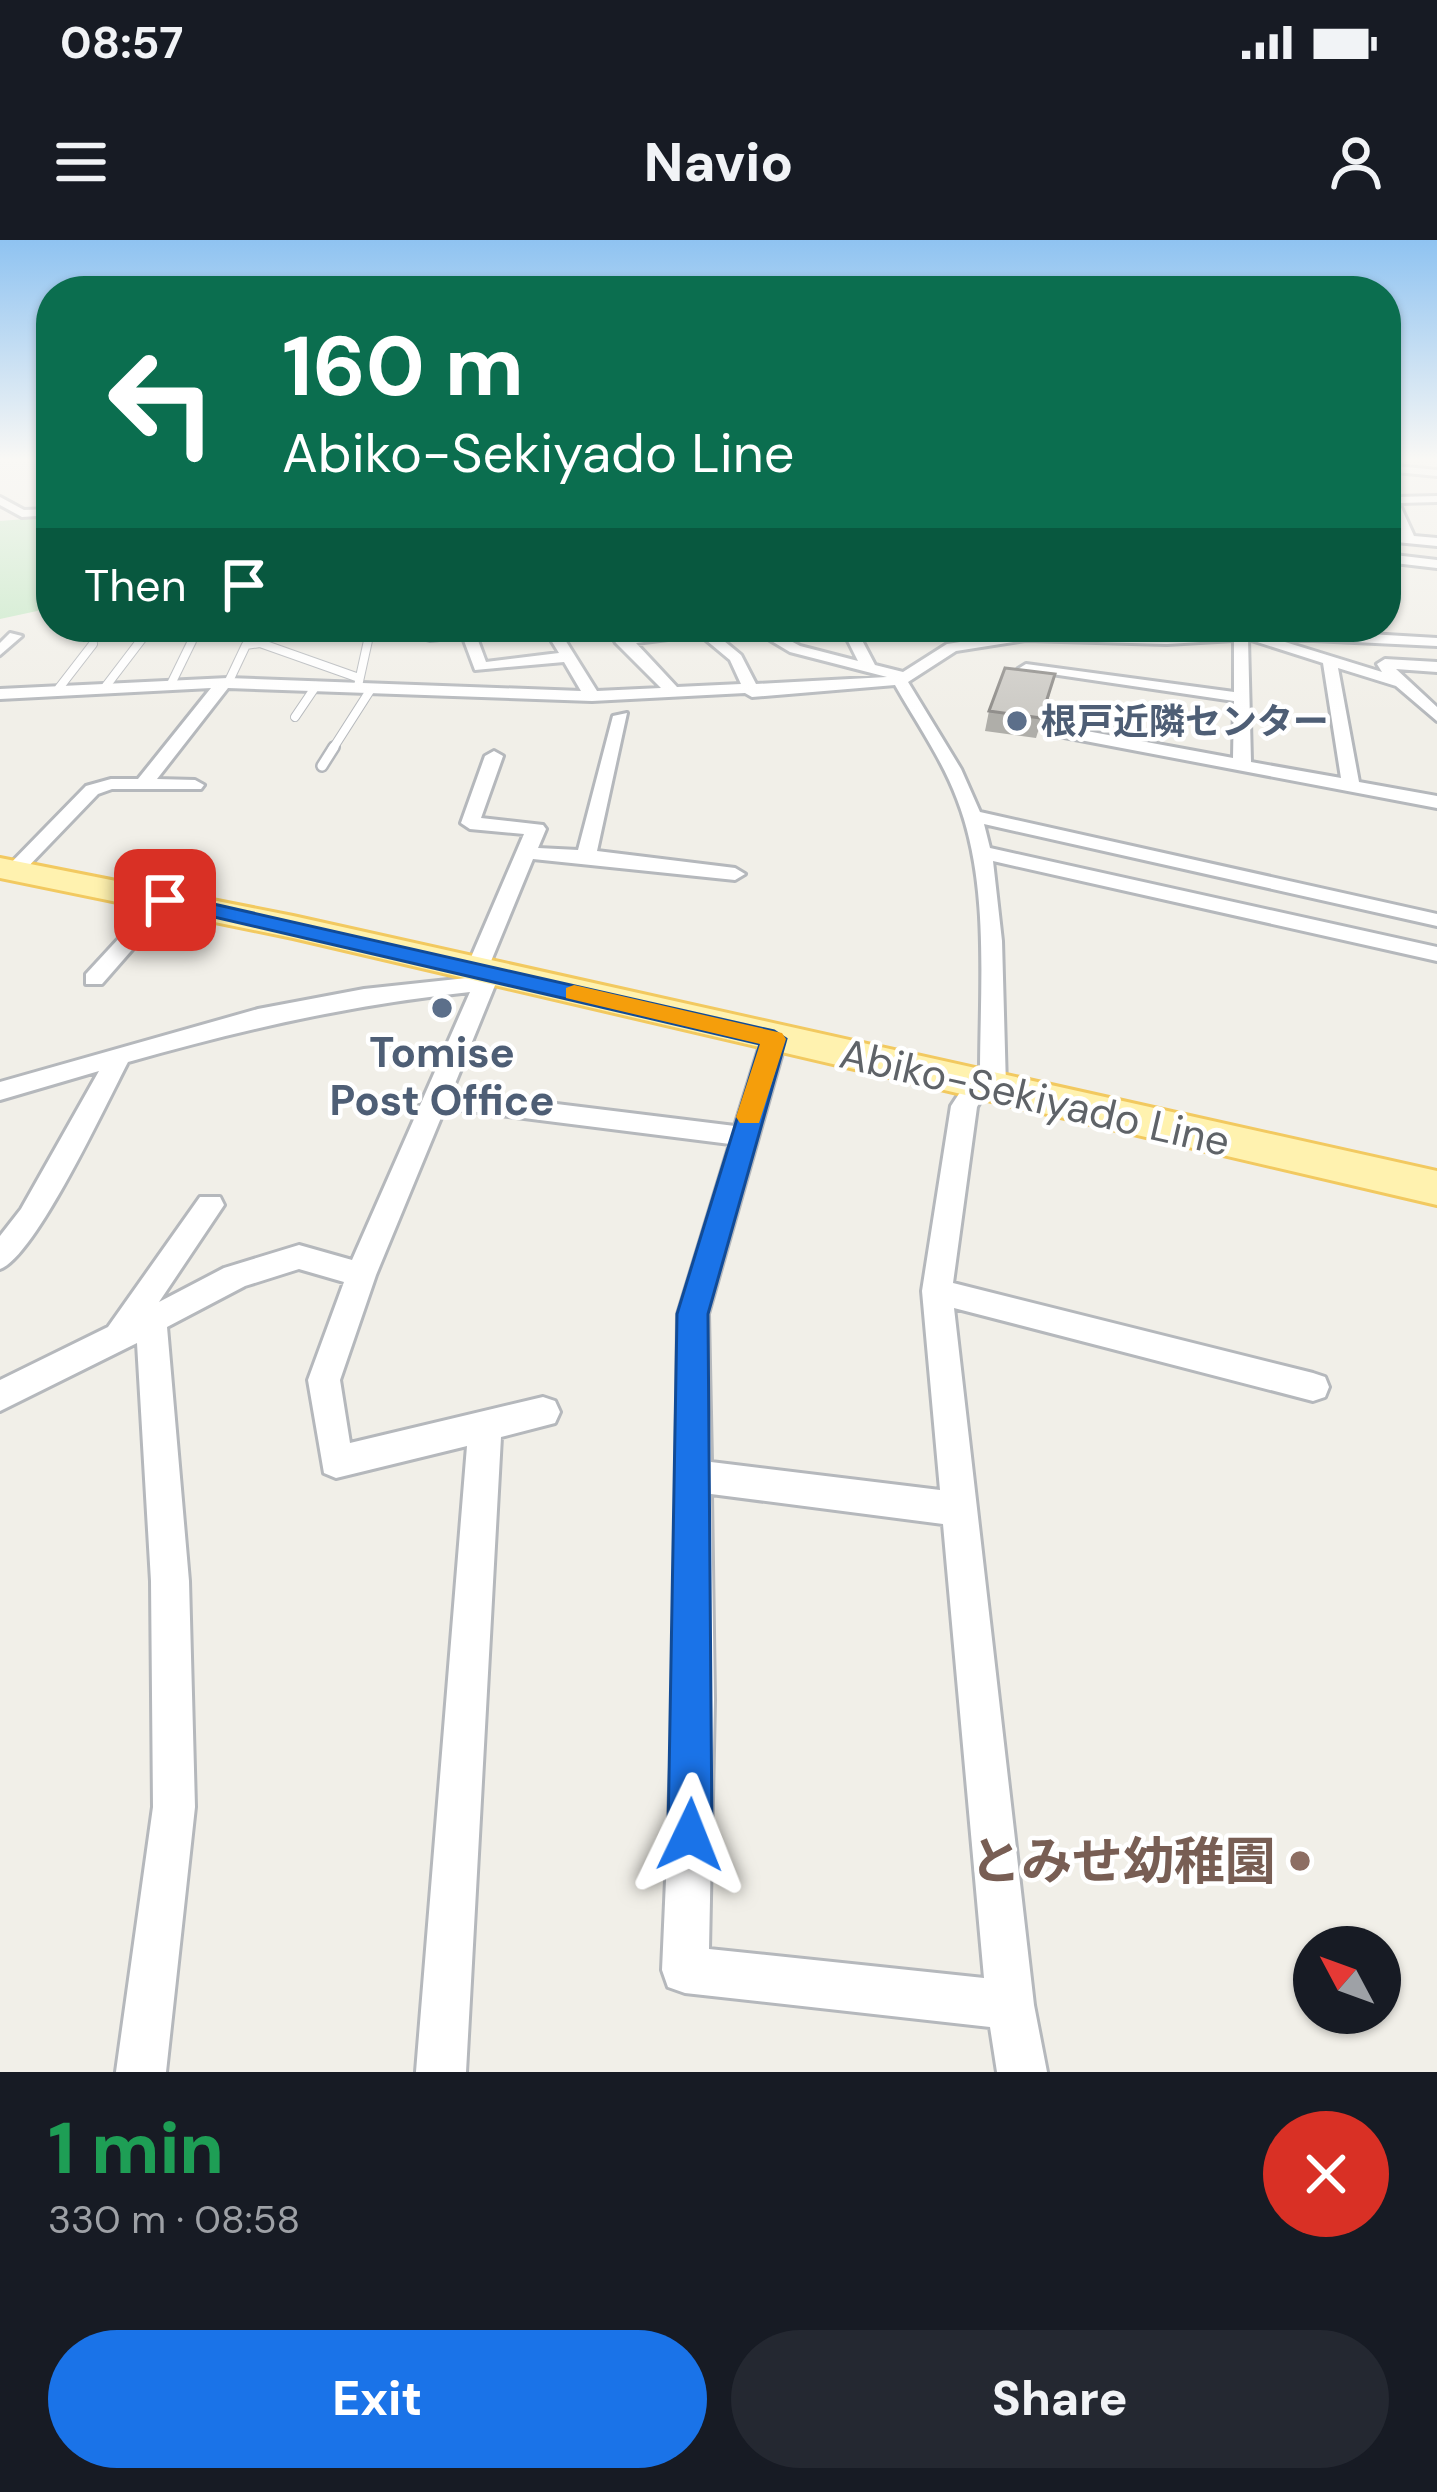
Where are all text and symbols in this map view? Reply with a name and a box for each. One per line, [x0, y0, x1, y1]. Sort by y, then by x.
text: 08:57 [60, 13, 183, 72]
text: Navio [644, 127, 793, 198]
icon: menu [48, 129, 114, 195]
icon: person [1323, 129, 1389, 195]
text: 160 m [282, 312, 524, 421]
icon: left [84, 324, 240, 480]
text: Abiko-Sekiyado Line [282, 418, 794, 489]
icon: arrive [211, 552, 277, 618]
text: Then [84, 556, 187, 615]
place label: 根戸近隣センター [1041, 698, 1329, 745]
marker: 根戸近隣センター [1004, 708, 1030, 734]
pin [114, 849, 216, 951]
icon: arrive [132, 867, 198, 933]
marker: Tomise Post Office [429, 995, 455, 1021]
place label: Tomise Post Office [329, 1025, 555, 1128]
street label: Abiko-Sekiyado Line [835, 1026, 1235, 1169]
position arrow [627, 1772, 753, 1898]
place label: とみせ幼稚園 [970, 1828, 1276, 1895]
marker: とみせ幼稚園 [1287, 1848, 1313, 1874]
north arrow [1293, 1926, 1401, 2034]
map controls [1293, 1926, 1401, 2034]
text: 1 min [48, 2102, 224, 2195]
button: close [1263, 2111, 1389, 2237]
text: 330 m · 08:58 [48, 2194, 300, 2245]
button: Exit [48, 2330, 707, 2468]
button: Share [731, 2330, 1389, 2468]

